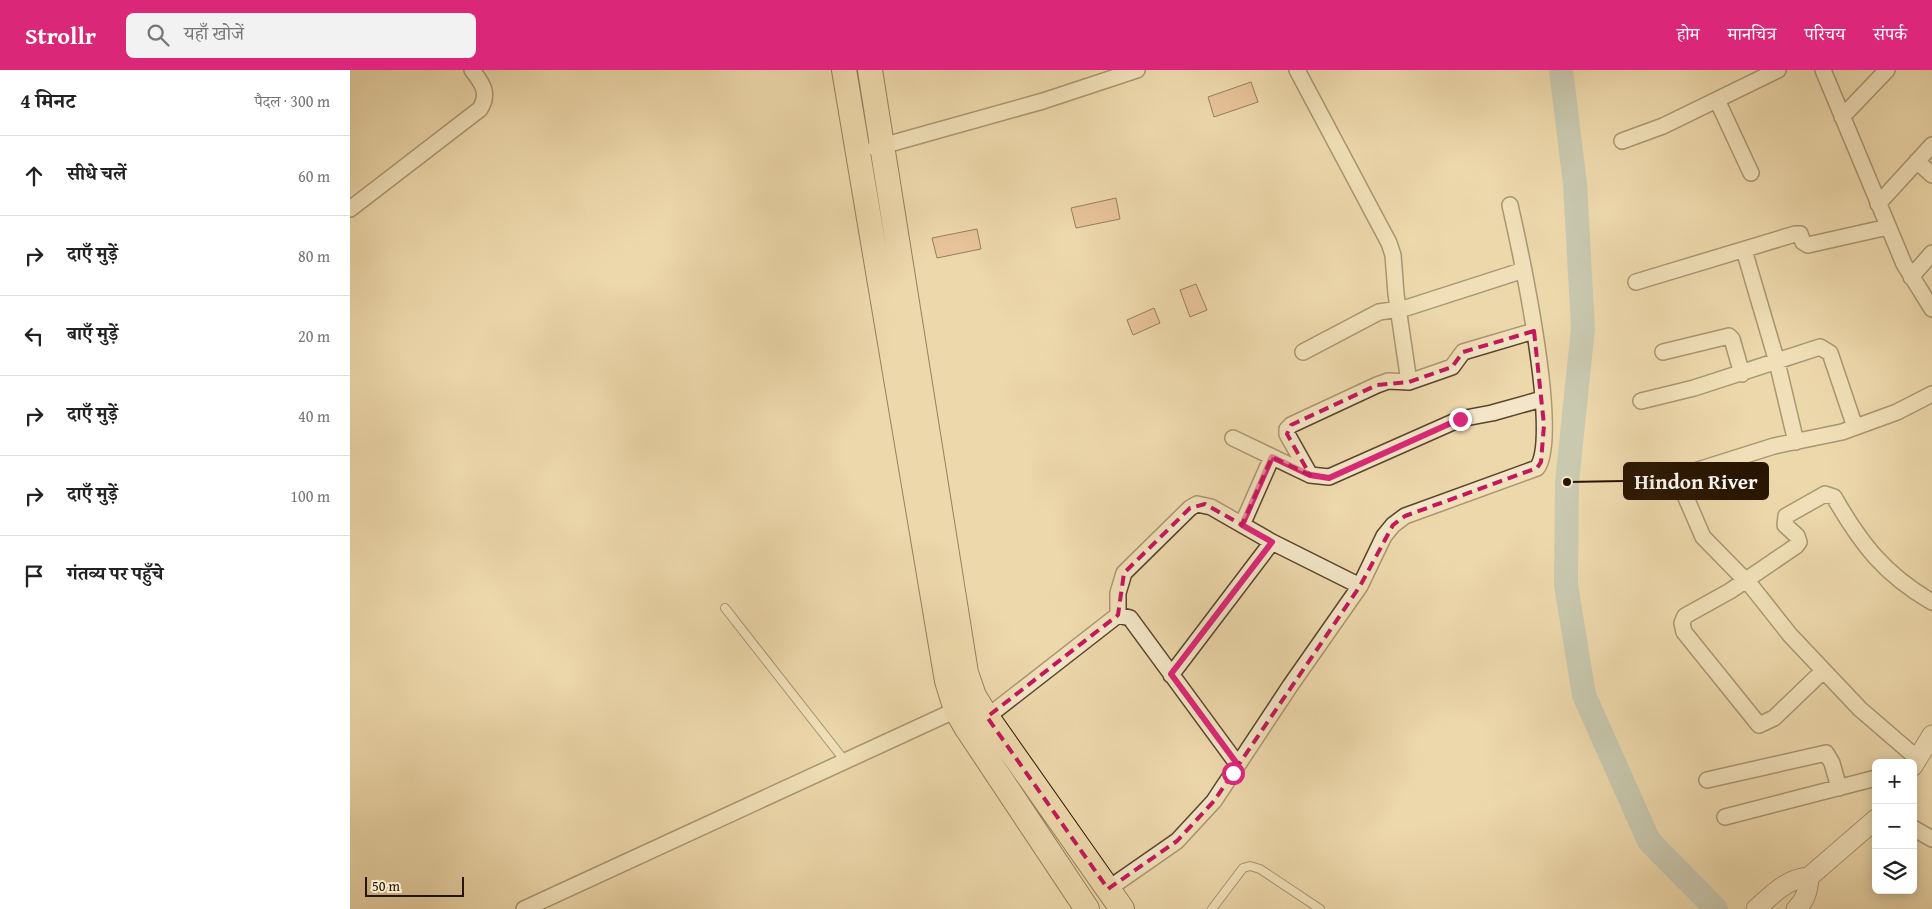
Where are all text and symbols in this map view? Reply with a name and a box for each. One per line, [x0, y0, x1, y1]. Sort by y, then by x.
search box [126, 13, 476, 58]
text: Strollr [25, 18, 96, 53]
text: यहाँ खोजें [184, 19, 244, 47]
text: होम [1677, 20, 1700, 47]
text: मानचित्र [1728, 20, 1776, 47]
text: परिचय [1804, 20, 1845, 47]
text: संपर्क [1873, 20, 1907, 47]
icon: search [144, 21, 172, 49]
text: 4 मिनट [20, 85, 75, 116]
text: पैदल · 300 m [254, 89, 330, 113]
text: सीधे चलें [67, 159, 126, 187]
icon: ahead [20, 162, 48, 190]
text: 60 m [298, 164, 330, 188]
text: दाएँ मुड़ें [67, 239, 118, 267]
icon: right [20, 242, 48, 270]
text: 80 m [298, 244, 330, 268]
text: बाएँ मुड़ें [67, 319, 118, 347]
icon: left [20, 322, 48, 350]
text: 20 m [298, 324, 330, 348]
text: दाएँ मुड़ें [67, 399, 118, 427]
icon: right [20, 402, 48, 430]
text: 40 m [298, 404, 330, 428]
route end [1449, 408, 1472, 431]
callout: Hindon River [1624, 463, 1768, 499]
text: Hindon River [1634, 466, 1758, 497]
text: दाएँ मुड़ें [67, 479, 118, 507]
icon: right [20, 482, 48, 510]
text: 100 m [290, 484, 330, 508]
text: गंतव्य पर पहुँचे [67, 559, 163, 587]
icon: arrive [20, 562, 48, 590]
map controls [1872, 759, 1917, 894]
button: + [1872, 759, 1917, 804]
route start [1222, 762, 1245, 785]
button: − [1872, 804, 1917, 849]
button: layers [1872, 849, 1917, 894]
scale bar [365, 874, 464, 897]
text: 50 m [372, 876, 400, 896]

